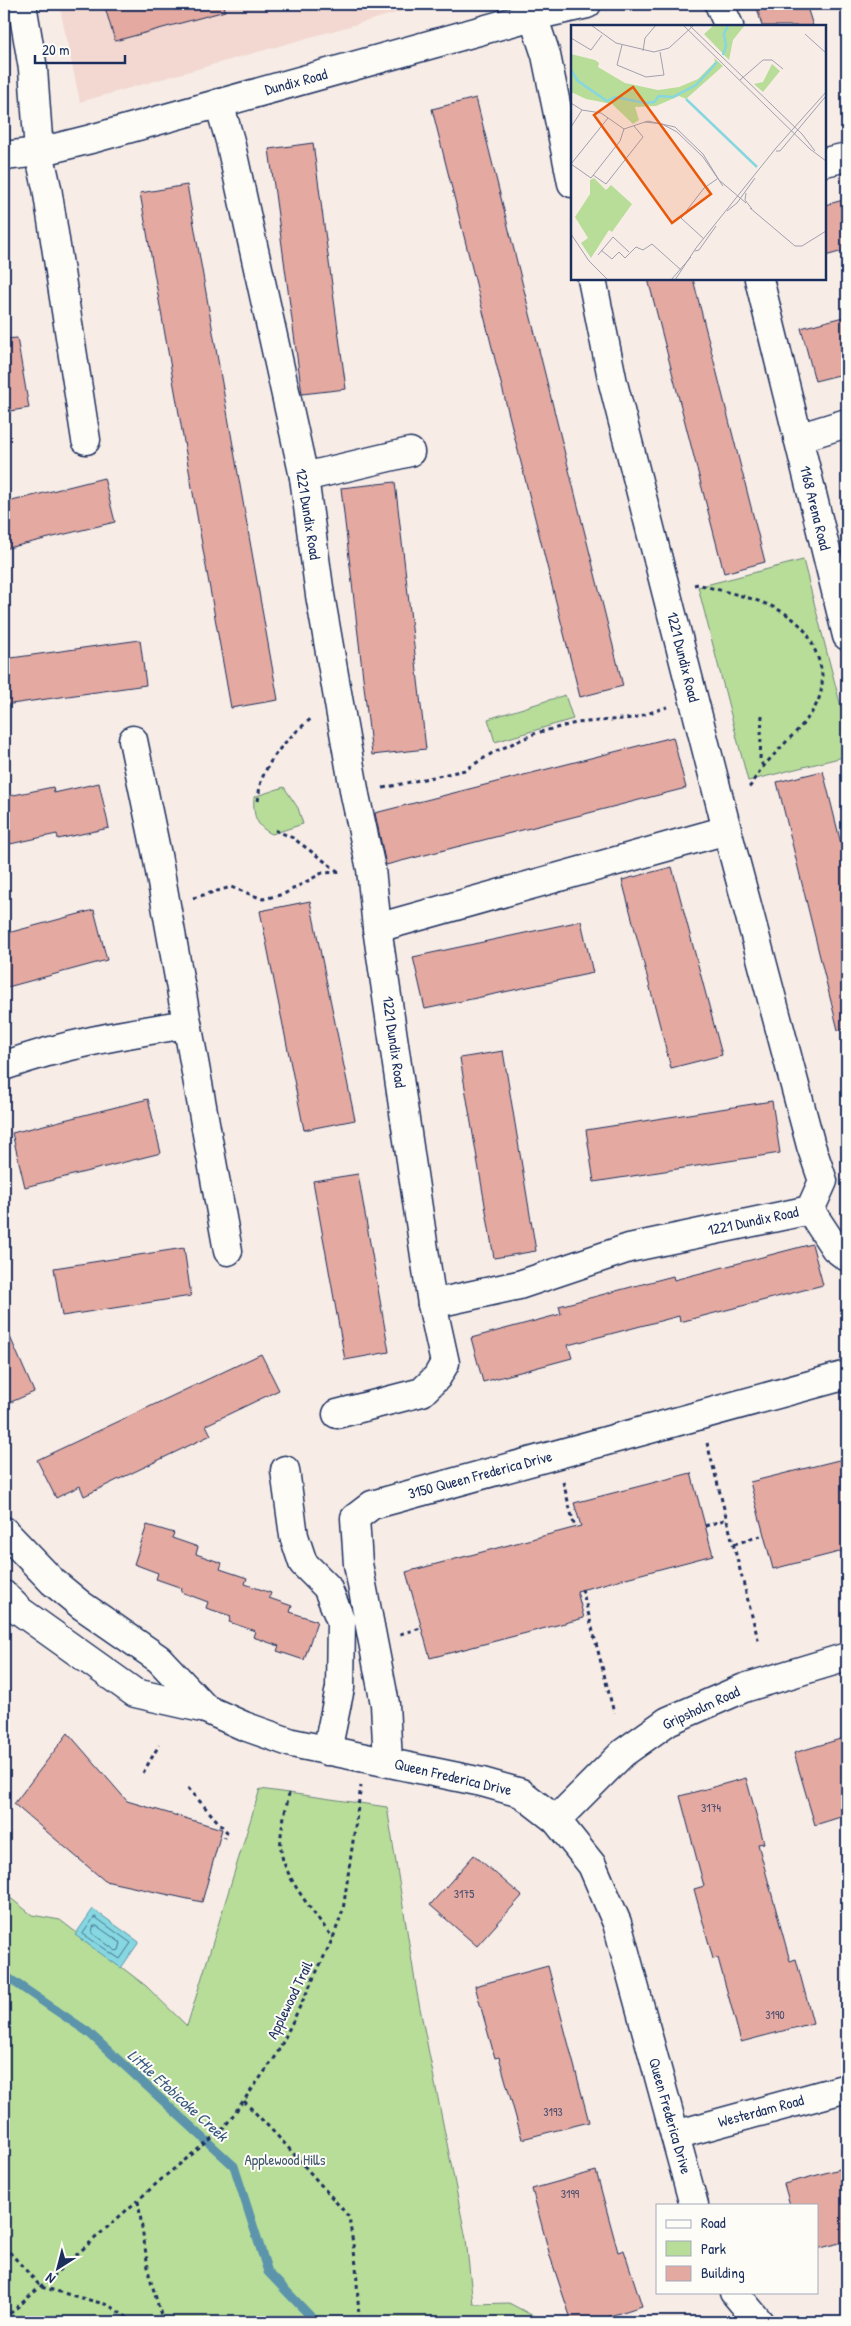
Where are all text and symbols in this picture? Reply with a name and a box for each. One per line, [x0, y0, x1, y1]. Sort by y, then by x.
inset map [571, 25, 826, 280]
scale bar [35, 32, 125, 64]
text: 20 m [42, 39, 69, 60]
street label: Dundix Road [262, 63, 330, 100]
street label: 1168 Arena Road [795, 463, 836, 553]
street label: 1221 Dundix Road [291, 467, 326, 561]
street label: 1221 Dundix Road [662, 610, 705, 704]
street label: 1221 Dundix Road [378, 995, 411, 1089]
street label: 1221 Dundix Road [706, 1201, 800, 1240]
street label: 3150 Queen Frederica Drive [405, 1445, 554, 1504]
street label: Gripsholm Road [659, 1680, 743, 1735]
street label: Queen Frederica Drive [392, 1753, 514, 1800]
house number: 3174 [701, 1799, 722, 1816]
house number: 3175 [454, 1885, 474, 1902]
street label: Applewood Trail [262, 1957, 318, 2042]
house number: 3190 [765, 2006, 785, 2023]
water label: Little Etobicoke Creek [123, 2044, 234, 2147]
street label: Queen Frederica Drive [644, 2055, 697, 2176]
street label: Westerdam Road [716, 2089, 806, 2132]
house number: 3193 [543, 2103, 563, 2120]
park label: Applewood Hills [244, 2149, 326, 2170]
house number: 3199 [561, 2185, 580, 2202]
legend [656, 2204, 818, 2294]
text: Road [701, 2212, 726, 2233]
text: Park [701, 2238, 726, 2259]
north arrow [32, 2244, 82, 2294]
text: Building [701, 2262, 745, 2283]
text: N [41, 2269, 59, 2289]

